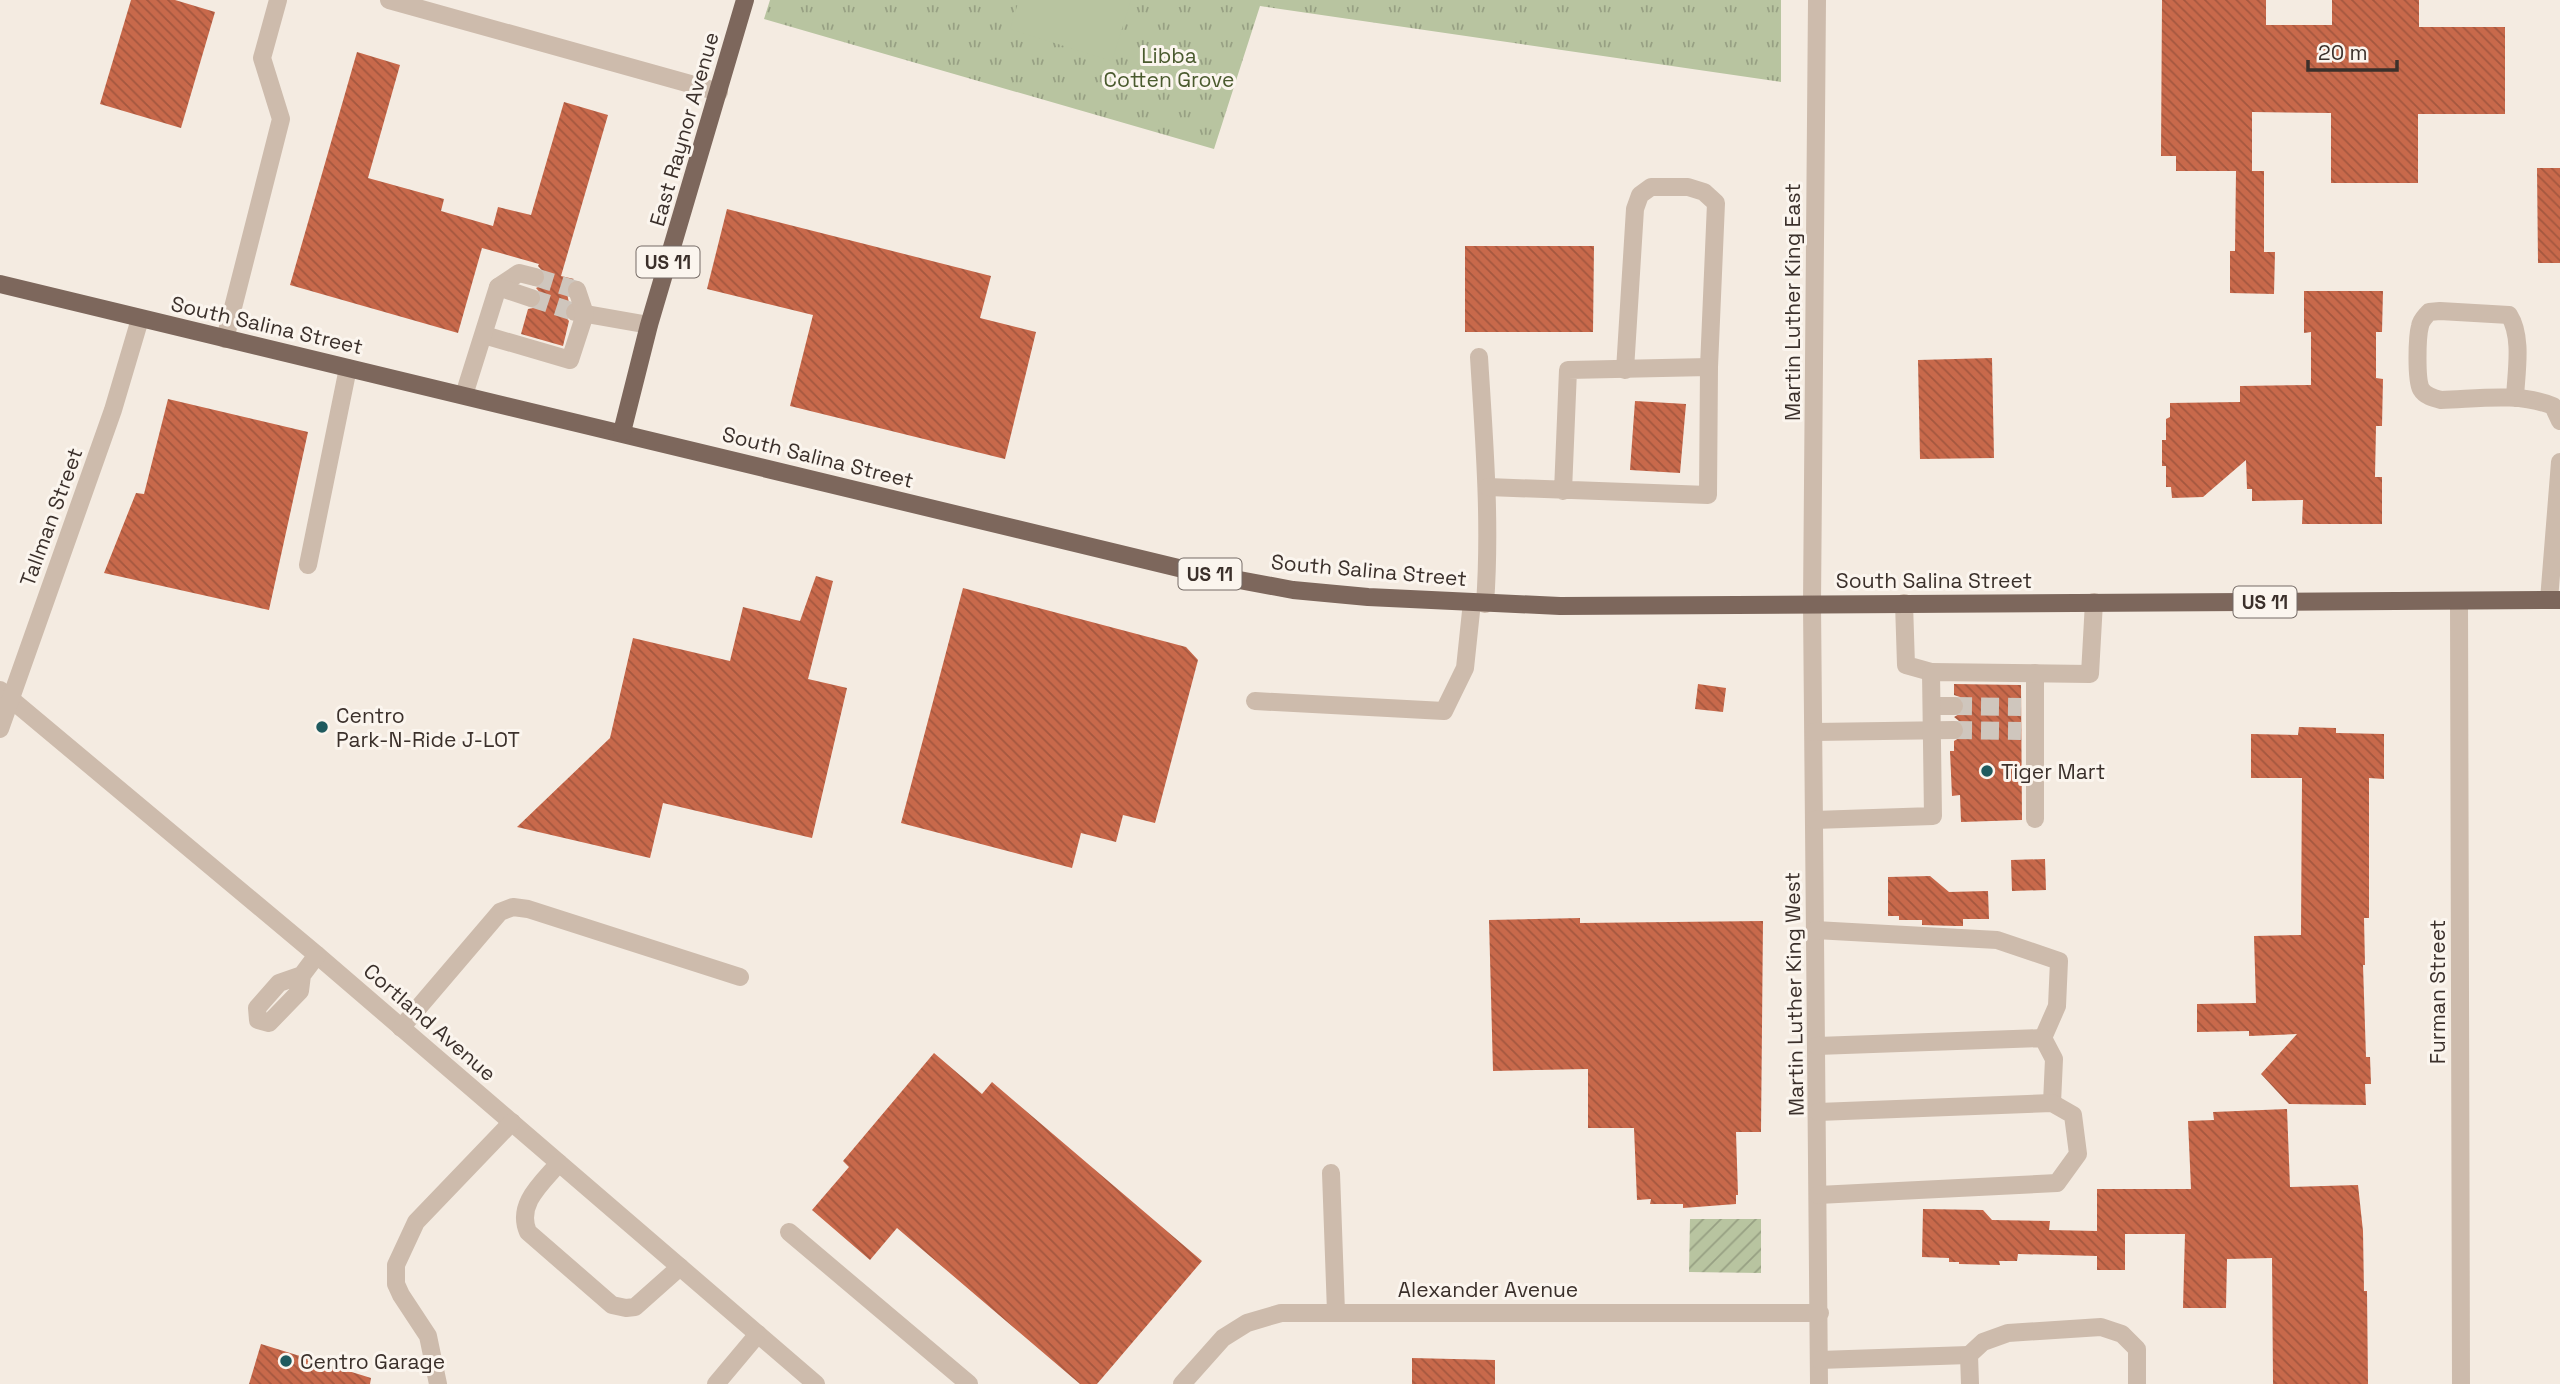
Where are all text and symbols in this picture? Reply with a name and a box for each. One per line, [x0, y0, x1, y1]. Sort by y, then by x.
scale bar [2308, 28, 2397, 72]
street label: East Raynor Avenue [643, 29, 725, 229]
text: 20 m [2318, 39, 2368, 66]
park label: Libba Cotten Grove [1104, 42, 1234, 93]
street label: Martin Luther King East [1779, 183, 1806, 421]
road number: US 11 [636, 246, 700, 278]
street label: South Salina Street [168, 290, 366, 360]
street label: South Salina Street [719, 420, 917, 494]
street label: Tallman Street [13, 444, 89, 590]
street label: South Salina Street [1270, 548, 1468, 592]
road number: US 11 [1178, 558, 1242, 590]
street label: South Salina Street [1836, 567, 2032, 594]
road number: US 11 [2234, 586, 2296, 618]
place label: Centro Park-N-Ride J-LOT [336, 702, 520, 753]
marker: Centro Park-N-Ride J-LOT [314, 719, 330, 735]
place label: Tiger Mart [2001, 758, 2105, 785]
marker: Tiger Mart [1979, 763, 1995, 779]
street label: Martin Luther King West [1778, 872, 1810, 1116]
street label: Furman Street [2424, 920, 2451, 1064]
street label: Cortland Avenue [358, 957, 502, 1087]
street label: Alexander Avenue [1398, 1276, 1578, 1303]
place label: Centro Garage [300, 1348, 445, 1375]
marker: Centro Garage [278, 1353, 294, 1369]

